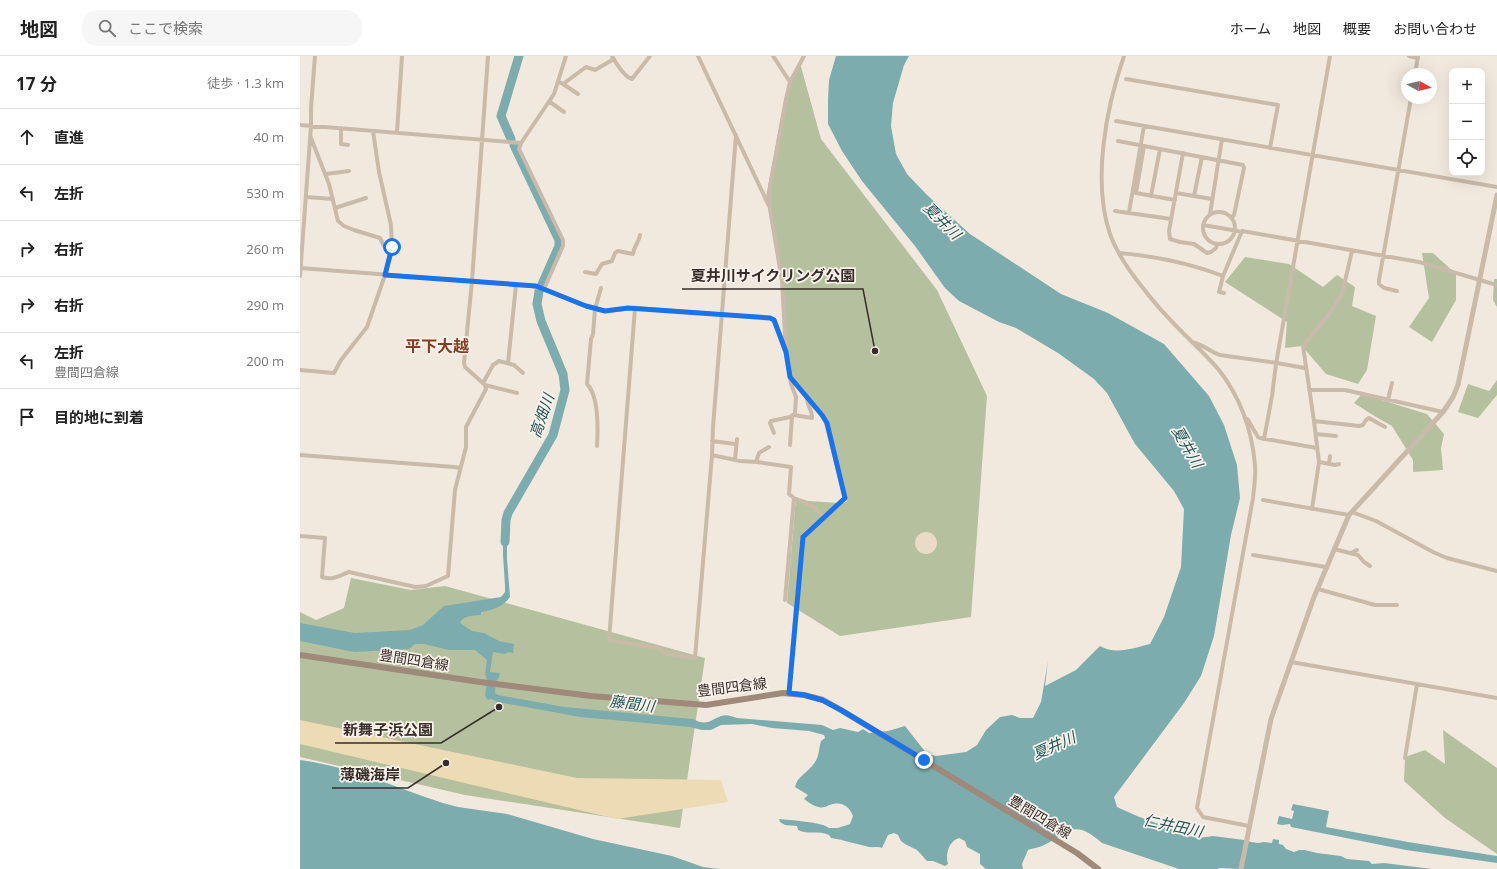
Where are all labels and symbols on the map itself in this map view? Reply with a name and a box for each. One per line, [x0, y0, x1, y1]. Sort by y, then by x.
north arrow [1401, 68, 1437, 104]
water label: 夏井川 [920, 197, 967, 245]
route start [383, 238, 401, 256]
callout: 夏井川サイクリング公園 [682, 262, 863, 289]
text: 夏井川サイクリング公園 [691, 265, 855, 285]
district label: 平下大越 [405, 335, 469, 357]
water label: 高畑川 [524, 389, 558, 440]
water label: 夏井川 [1168, 422, 1209, 473]
street label: 豊間四倉線 [378, 645, 450, 674]
street label: 豊間四倉線 [696, 673, 768, 700]
water label: 藤間川 [609, 690, 658, 716]
callout: 新舞子浜公園 [335, 716, 441, 743]
text: 新舞子浜公園 [343, 719, 433, 739]
water label: 夏井川 [1029, 726, 1080, 763]
route end [915, 751, 933, 769]
callout: 薄磯海岸 [332, 761, 408, 788]
text: 薄磯海岸 [340, 764, 400, 784]
street label: 豊間四倉線 [1005, 790, 1075, 843]
water label: 仁井田川 [1142, 809, 1207, 841]

